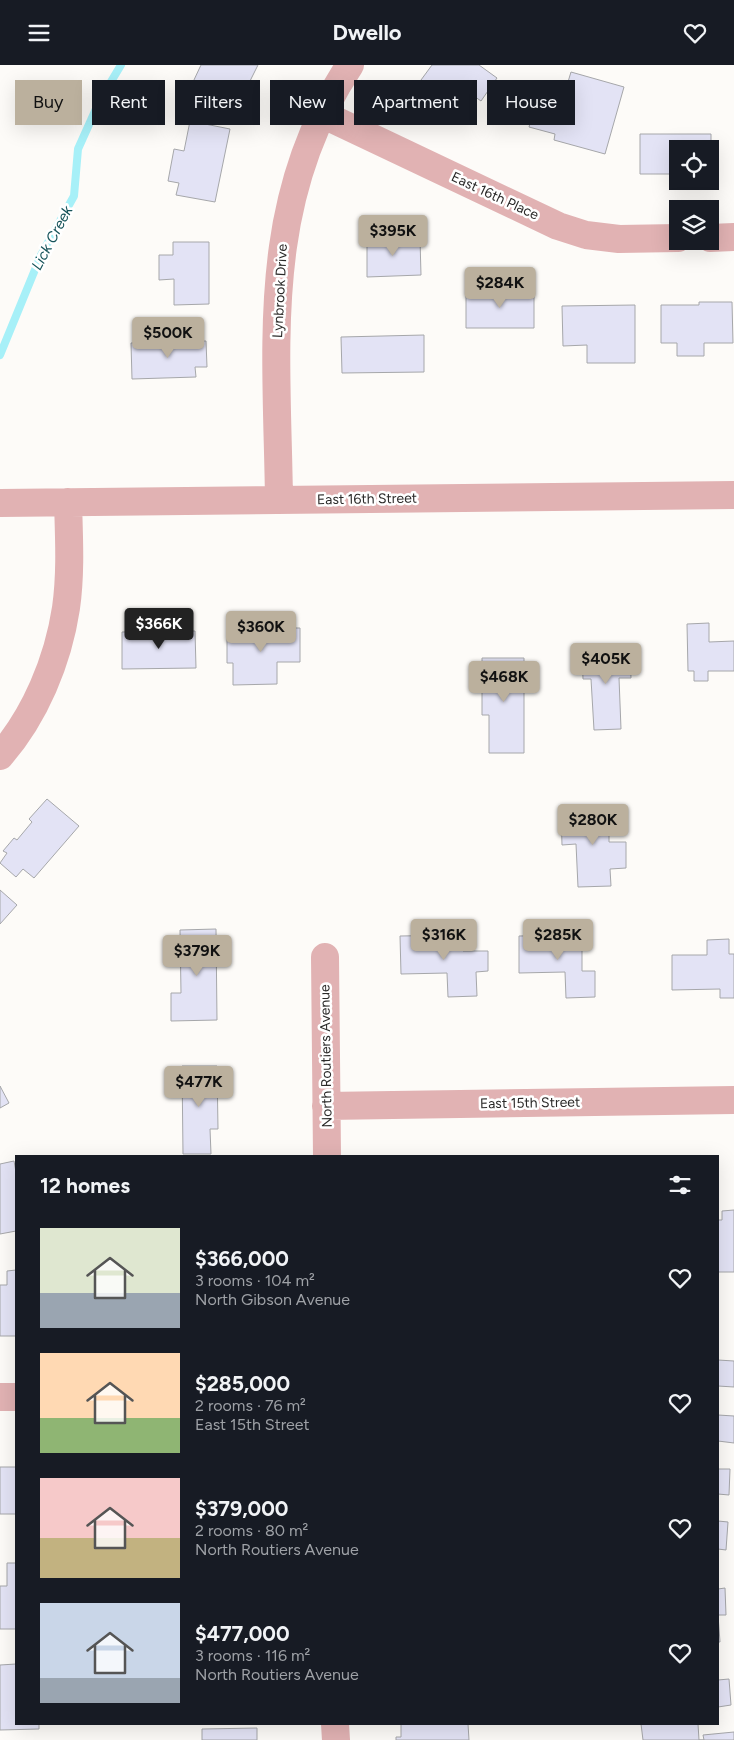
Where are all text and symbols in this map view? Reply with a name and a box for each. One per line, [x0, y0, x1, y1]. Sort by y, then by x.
icon: menu [25, 19, 53, 47]
text: Dwello [332, 19, 402, 46]
icon: heart [681, 19, 709, 47]
chip: Buy [15, 80, 82, 125]
chip: Rent [92, 80, 165, 125]
chip: Filters [175, 80, 260, 125]
chip: New [270, 80, 344, 125]
chip: Apartment [354, 80, 477, 125]
chip: House [487, 80, 575, 125]
map controls [669, 140, 719, 250]
button: locate [669, 140, 719, 190]
street label: East 16th Place [449, 168, 542, 224]
button: layers [669, 200, 719, 250]
water label: Lick Creek [28, 202, 77, 273]
pin: $395K [358, 215, 428, 257]
text: $395K [370, 221, 417, 240]
street label: Lynbrook Drive [269, 243, 291, 338]
pin: $284K [465, 267, 535, 309]
text: $284K [476, 273, 524, 292]
pin: $500K [133, 317, 203, 359]
text: $500K [143, 323, 193, 342]
street label: East 16th Street [317, 490, 417, 508]
pin: $366K [124, 607, 194, 650]
pin: $360K [226, 611, 296, 653]
text: $366K [136, 614, 182, 633]
text: $360K [237, 617, 285, 636]
pin: $405K [571, 643, 641, 685]
text: $405K [581, 649, 631, 668]
pin: $468K [469, 661, 539, 703]
text: $468K [480, 667, 528, 686]
pin: $280K [558, 803, 628, 846]
text: $280K [569, 810, 617, 829]
pin: $316K [409, 919, 479, 961]
pin: $285K [523, 919, 593, 961]
text: $316K [422, 925, 466, 944]
text: $285K [534, 925, 582, 944]
pin: $379K [162, 935, 232, 977]
text: $379K [174, 941, 220, 960]
street label: North Routiers Avenue [316, 984, 336, 1128]
pin: $477K [164, 1065, 234, 1108]
text: $477K [175, 1072, 223, 1091]
street label: East 15th Street [480, 1094, 580, 1112]
icon: filters [666, 1171, 694, 1199]
text: 12 homes [40, 1173, 130, 1198]
text: $366,000 [195, 1246, 289, 1271]
icon: home [80, 1248, 140, 1308]
icon: heart [666, 1264, 694, 1292]
text: 3 rooms · 104 m² [195, 1271, 315, 1290]
text: North Gibson Avenue [195, 1290, 350, 1309]
text: $285,000 [195, 1371, 290, 1396]
icon: home [80, 1373, 140, 1433]
icon: heart [666, 1389, 694, 1417]
text: 2 rooms · 76 m² [195, 1396, 306, 1415]
text: East 15th Street [195, 1415, 310, 1434]
text: $379,000 [195, 1496, 288, 1521]
icon: home [80, 1498, 140, 1558]
icon: heart [666, 1514, 694, 1542]
text: 2 rooms · 80 m² [195, 1521, 308, 1540]
text: North Routiers Avenue [195, 1540, 359, 1559]
text: $477,000 [195, 1621, 290, 1646]
icon: home [80, 1623, 140, 1683]
icon: heart [666, 1639, 694, 1667]
text: 3 rooms · 116 m² [195, 1646, 310, 1665]
text: North Routiers Avenue [195, 1665, 359, 1684]

